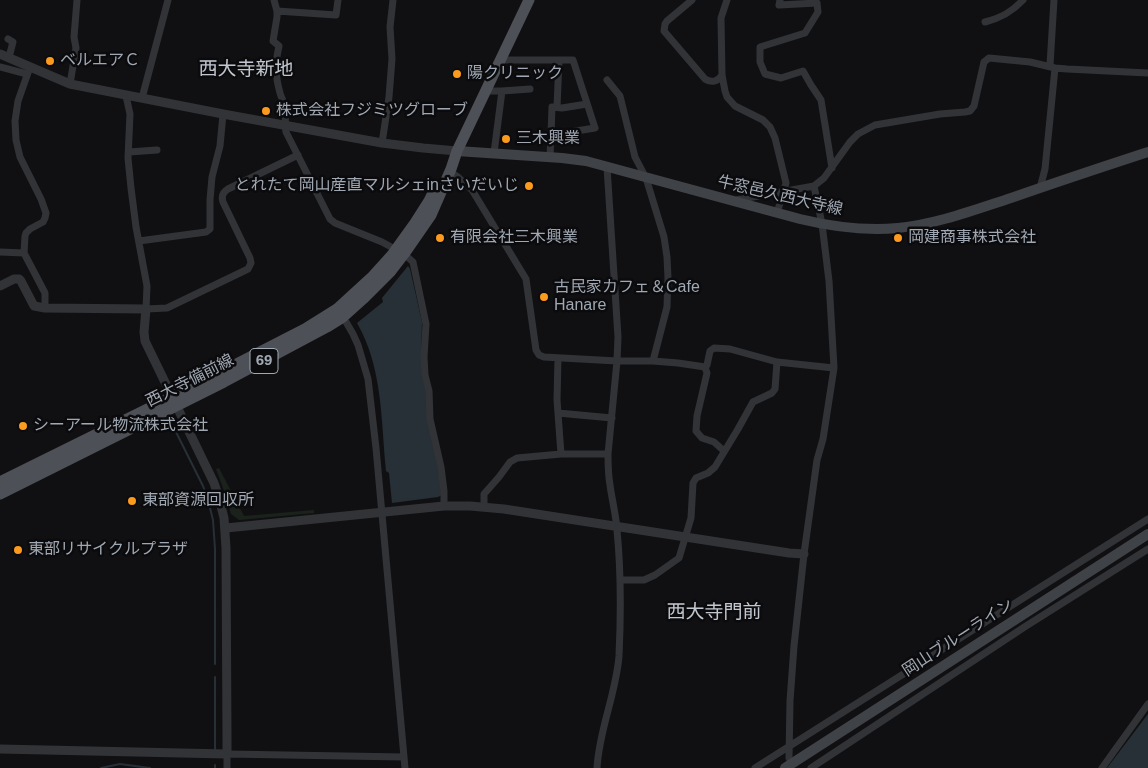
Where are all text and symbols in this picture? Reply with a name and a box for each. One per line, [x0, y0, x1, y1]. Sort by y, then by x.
place label: ベルエアＣ [60, 51, 140, 71]
marker: ベルエアＣ [44, 55, 56, 67]
district label: 西大寺新地 [199, 59, 293, 81]
place label: 陽クリニック [467, 64, 563, 84]
marker: 陽クリニック [451, 68, 463, 80]
place label: 株式会社フジミツグローブ [276, 101, 468, 121]
marker: 株式会社フジミツグローブ [260, 105, 272, 117]
place label: 三木興業 [516, 129, 580, 149]
marker: 三木興業 [500, 133, 512, 145]
street label: 牛窓邑久西大寺線 [715, 172, 845, 220]
place label: とれたて岡山産直マルシェinさいだいじ [235, 176, 519, 196]
marker: とれたて岡山産直マルシェinさいだいじ [523, 180, 535, 192]
place label: 有限会社三木興業 [450, 228, 578, 248]
place label: 岡建商事株式会社 [908, 228, 1036, 248]
marker: 有限会社三木興業 [434, 232, 446, 244]
marker: 岡建商事株式会社 [892, 232, 904, 244]
place label: 古民家カフェ＆Cafe Hanare [554, 278, 700, 316]
marker: 古民家カフェ＆Cafe Hanare [538, 291, 550, 303]
road number: 69 [250, 348, 278, 374]
street label: 西大寺備前線 [143, 351, 237, 411]
place label: シーアール物流株式会社 [33, 416, 208, 436]
marker: シーアール物流株式会社 [17, 420, 29, 432]
place label: 東部資源回収所 [142, 491, 254, 511]
marker: 東部資源回収所 [126, 495, 138, 507]
place label: 東部リサイクルプラザ [28, 540, 188, 560]
marker: 東部リサイクルプラザ [12, 544, 24, 556]
street label: 岡山ブルーライン [899, 595, 1017, 681]
district label: 西大寺門前 [667, 602, 761, 624]

